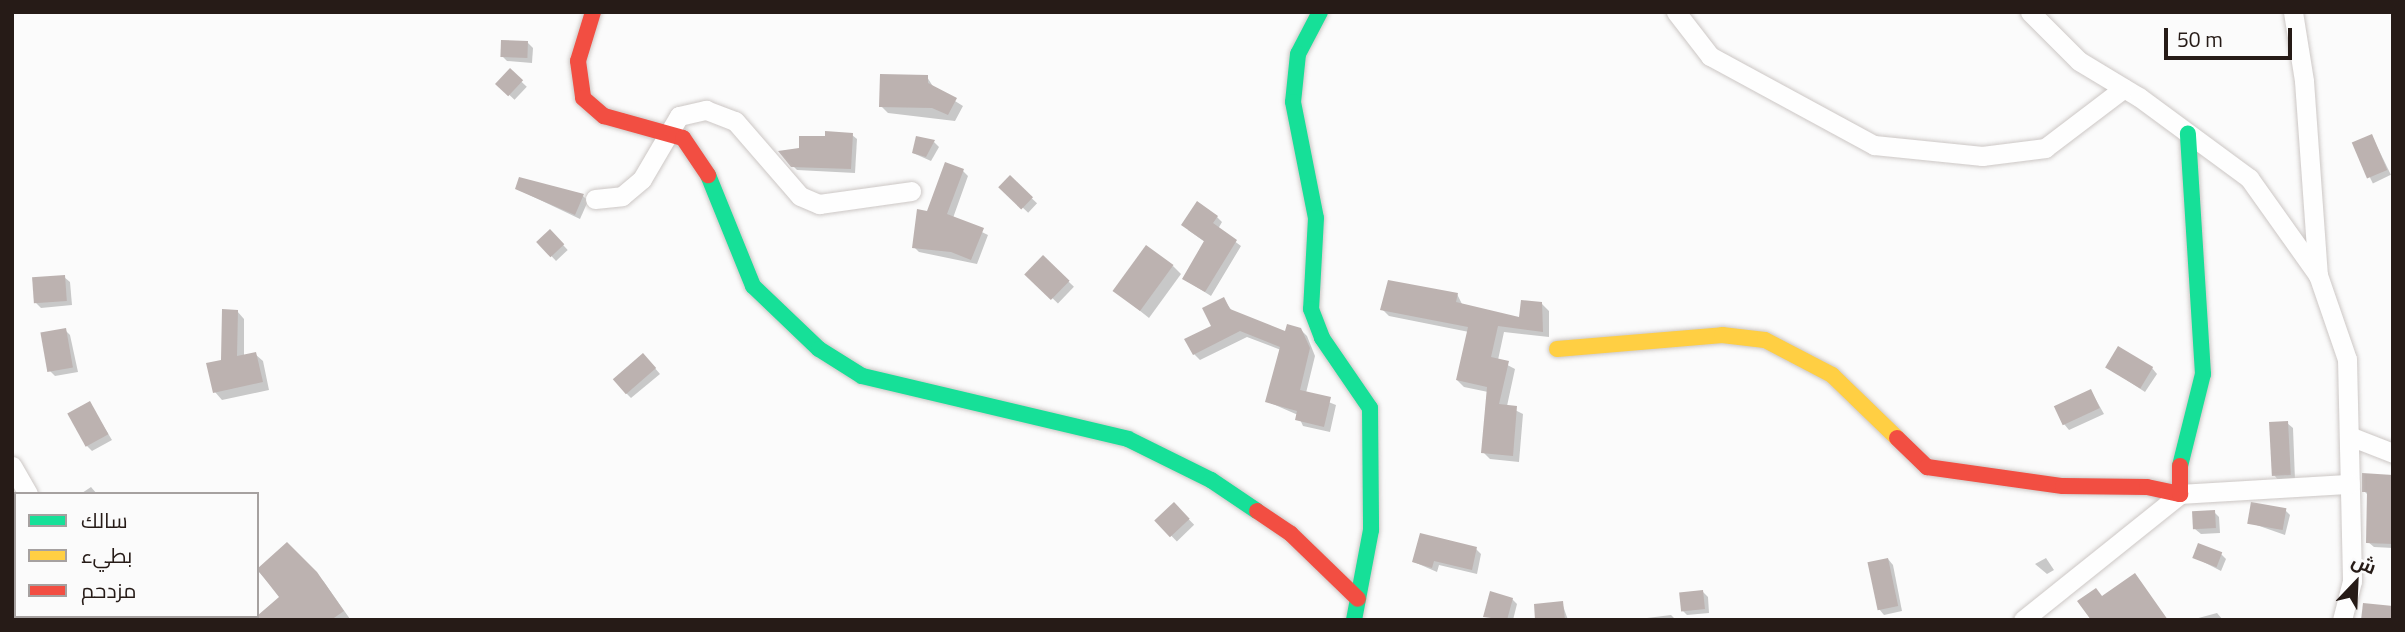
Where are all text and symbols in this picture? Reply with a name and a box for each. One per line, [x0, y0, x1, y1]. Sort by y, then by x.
scale bar [2167, 14, 2295, 58]
text: 50 m [2177, 20, 2223, 59]
legend [14, 492, 259, 618]
text: سالك [81, 501, 128, 540]
text: بطيء [81, 536, 132, 575]
text: ش [2346, 542, 2382, 585]
north arrow [2321, 548, 2391, 618]
text: مزدحم [81, 571, 136, 610]

